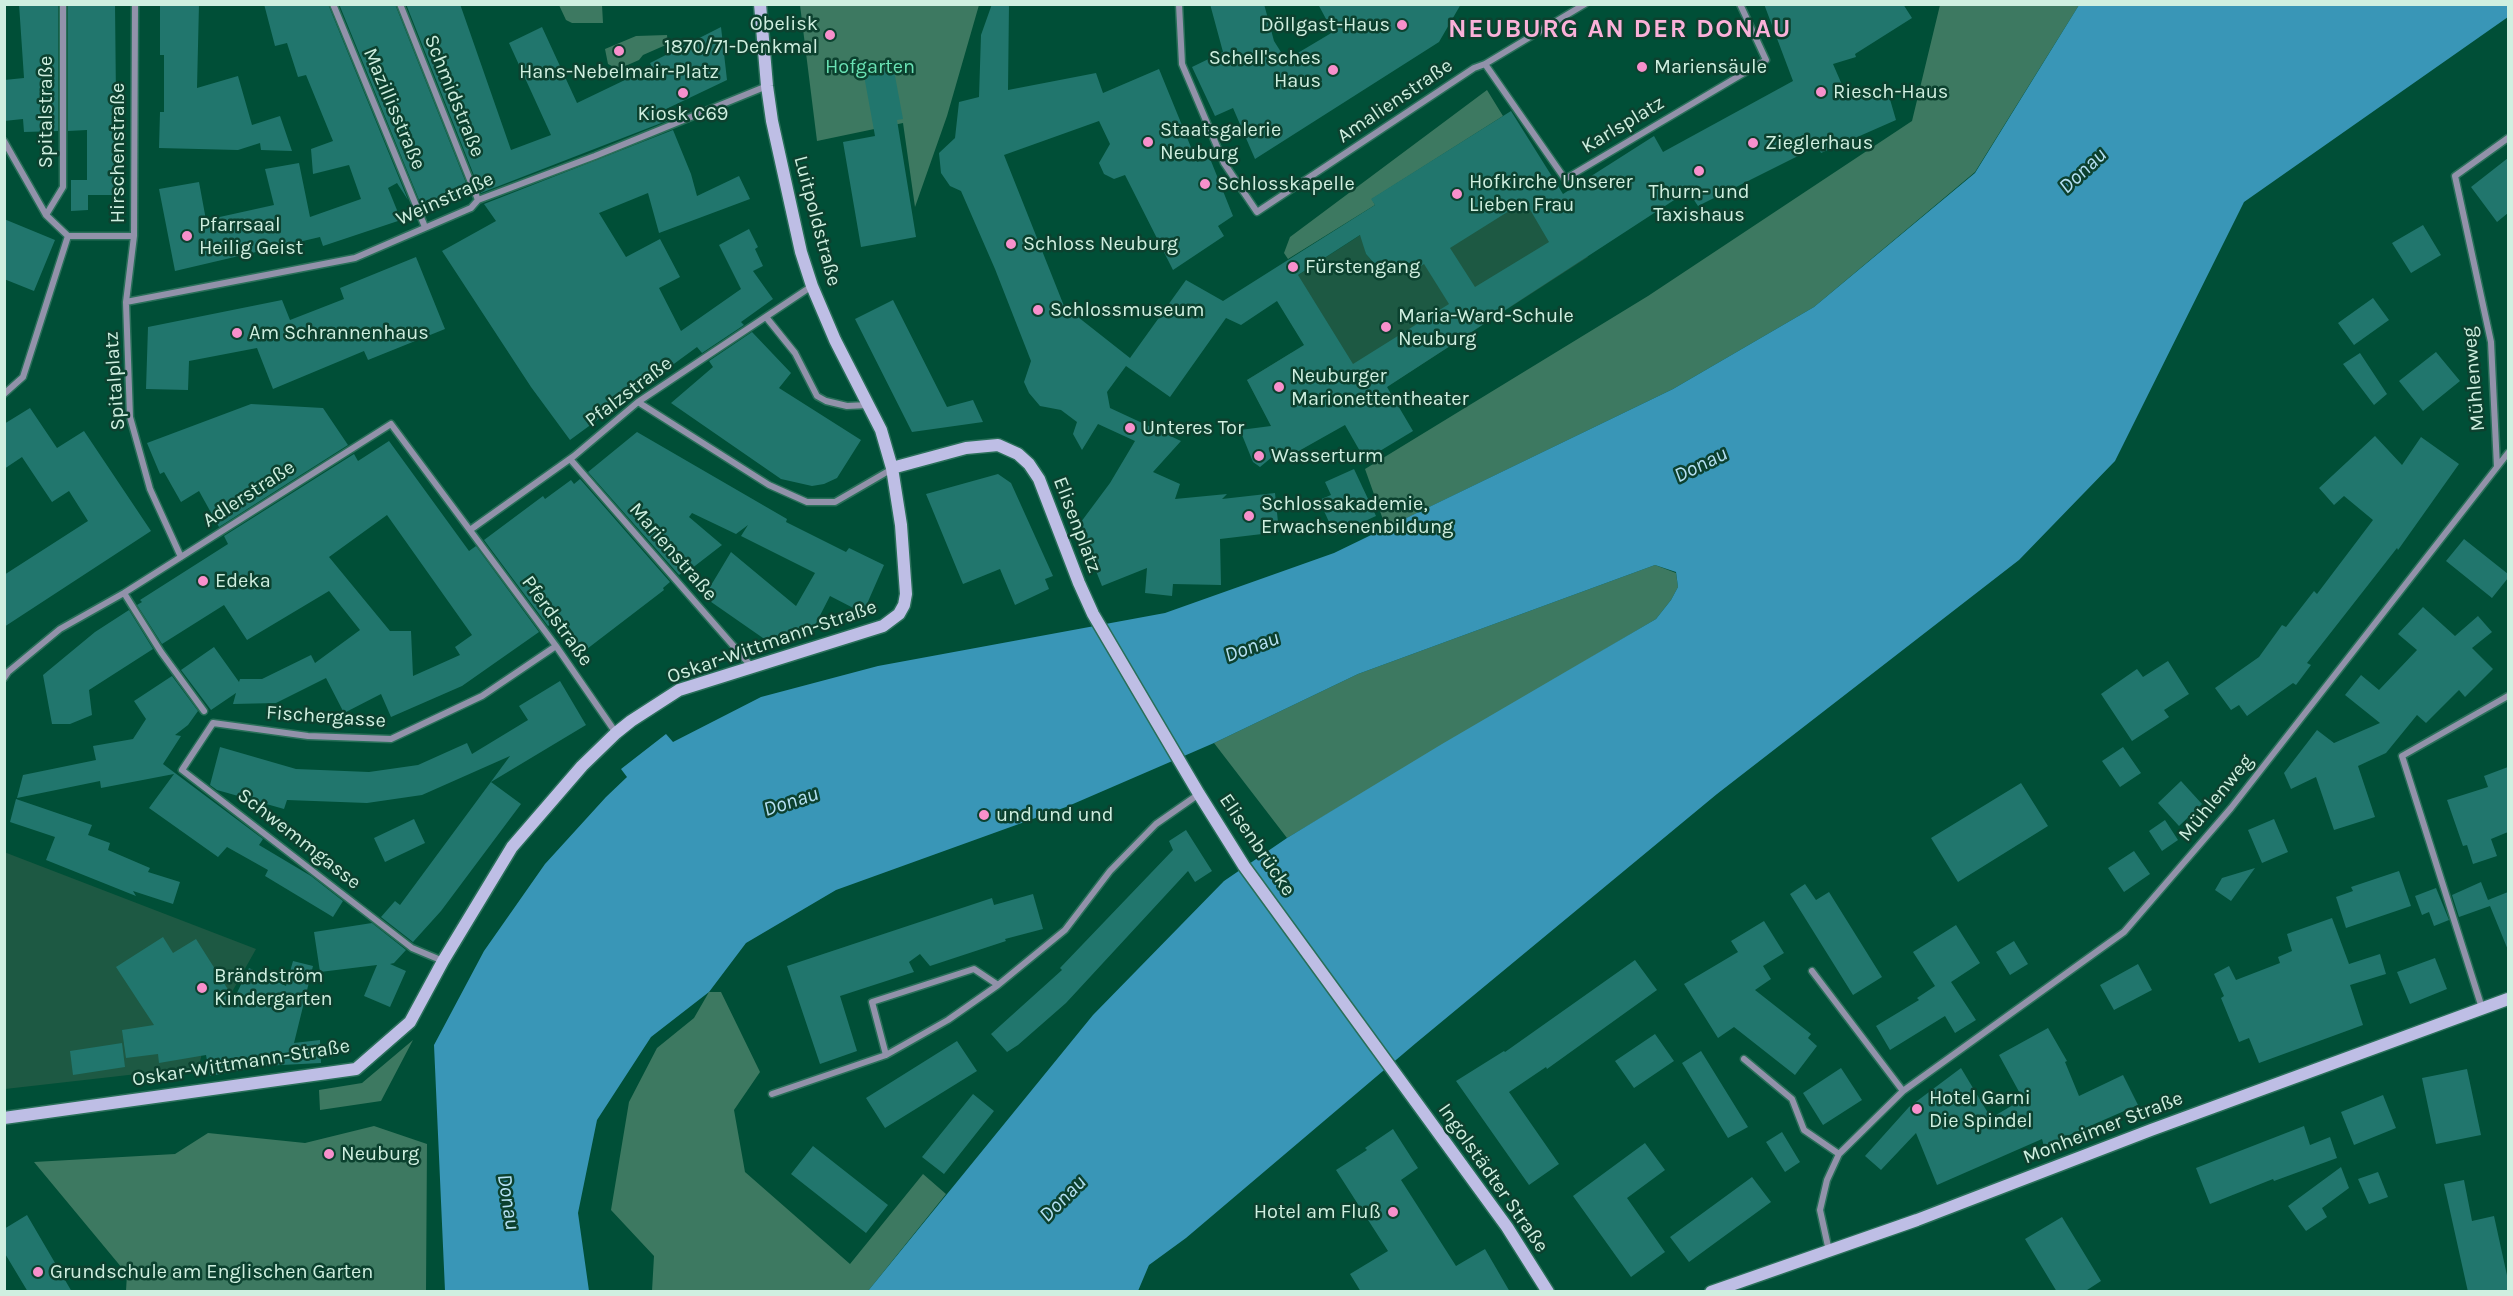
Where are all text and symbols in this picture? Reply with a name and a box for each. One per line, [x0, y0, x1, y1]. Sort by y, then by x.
place label: Obelisk 1870/71-Denkmal [664, 12, 818, 59]
place label: Döllgast-Haus [1260, 13, 1390, 37]
district label: NEUBURG AN DER DONAU [1448, 14, 1792, 46]
marker: Döllgast-Haus [1395, 18, 1409, 32]
marker: Obelisk 1870/71-Denkmal [823, 28, 837, 42]
street label: Schmidstraße [419, 31, 489, 161]
marker: Hans-Nebelmair-Platz [612, 44, 626, 58]
street label: Mazillisstraße [358, 45, 430, 173]
place label: Schell'sches Haus [1209, 46, 1321, 93]
street label: Amalienstraße [1333, 54, 1457, 148]
park label: Hofgarten [825, 55, 915, 79]
place label: Mariensäule [1654, 55, 1767, 79]
street label: Spitalstraße [34, 56, 58, 168]
place label: Hans-Nebelmair-Platz [519, 60, 719, 84]
marker: Mariensäule [1635, 60, 1649, 74]
marker: Schell'sches Haus [1326, 63, 1340, 77]
place label: Riesch-Haus [1833, 80, 1948, 104]
street label: Hirschenstraße [106, 83, 130, 223]
marker: Riesch-Haus [1814, 85, 1828, 99]
marker: Kiosk C69 [676, 86, 690, 100]
street label: Karlsplatz [1577, 91, 1669, 159]
place label: Kiosk C69 [638, 102, 728, 126]
place label: Staatsgalerie Neuburg [1160, 118, 1281, 165]
place label: Zieglerhaus [1765, 131, 1873, 155]
marker: Staatsgalerie Neuburg [1141, 135, 1155, 149]
marker: Zieglerhaus [1746, 136, 1760, 150]
water label: Donau [2054, 143, 2112, 199]
street label: Luitpoldstraße [788, 153, 846, 289]
marker: Thurn- und Taxishaus [1692, 164, 1706, 178]
street label: Weinstraße [392, 167, 498, 231]
place label: Hofkirche Unserer Lieben Frau [1469, 170, 1633, 217]
place label: Schlosskapelle [1217, 172, 1355, 196]
marker: Schlosskapelle [1198, 177, 1212, 191]
place label: Thurn- und Taxishaus [1648, 180, 1750, 227]
marker: Hofkirche Unserer Lieben Frau [1450, 187, 1464, 201]
place label: Pfarrsaal Heilig Geist [199, 213, 303, 260]
marker: Pfarrsaal Heilig Geist [180, 229, 194, 243]
place label: Schloss Neuburg [1023, 232, 1178, 256]
marker: Schloss Neuburg [1004, 237, 1018, 251]
place label: Fürstengang [1305, 255, 1420, 279]
marker: Fürstengang [1286, 260, 1300, 274]
place label: Schlossmuseum [1050, 298, 1204, 322]
marker: Schlossmuseum [1031, 303, 1045, 317]
place label: Maria-Ward-Schule Neuburg [1398, 304, 1574, 351]
marker: Maria-Ward-Schule Neuburg [1379, 320, 1393, 334]
place label: Am Schrannenhaus [249, 321, 429, 345]
marker: Am Schrannenhaus [230, 326, 244, 340]
street label: Mühlenweg [2457, 326, 2491, 432]
street label: Spitalplatz [100, 331, 130, 431]
street label: Pfalzstraße [581, 351, 677, 433]
place label: Neuburger Marionettentheater [1291, 364, 1469, 411]
marker: Neuburger Marionettentheater [1272, 380, 1286, 394]
place label: Unteres Tor [1142, 416, 1244, 440]
marker: Unteres Tor [1123, 421, 1137, 435]
water label: Donau [1670, 441, 1732, 489]
place label: Wasserturm [1271, 444, 1383, 468]
marker: Wasserturm [1252, 449, 1266, 463]
street label: Adlerstraße [198, 455, 300, 533]
street label: Elisenplatz [1048, 474, 1106, 576]
place label: Schlossakademie, Erwachsenenbildung [1261, 492, 1453, 539]
street label: Marienstraße [624, 498, 722, 606]
marker: Schlossakademie, Erwachsenenbildung [1242, 509, 1256, 523]
place label: Edeka [215, 569, 271, 593]
street label: Pferdstraße [516, 571, 598, 671]
marker: Edeka [196, 574, 210, 588]
street label: Oskar-Wittmann-Straße [664, 595, 880, 689]
water label: Donau [1221, 626, 1283, 668]
street label: Fischergasse [265, 701, 387, 733]
street label: Mühlenweg [2174, 750, 2258, 846]
water label: Donau [760, 781, 822, 823]
street label: Schwemmgasse [232, 783, 366, 895]
street label: Elisenbrücke [1214, 789, 1300, 901]
place label: und und und [996, 803, 1114, 827]
marker: und und und [977, 808, 991, 822]
place label: Brändström Kindergarten [214, 964, 333, 1011]
marker: Brändström Kindergarten [195, 981, 209, 995]
street label: Oskar-Wittmann-Straße [130, 1034, 352, 1092]
place label: Hotel Garni Die Spindel [1929, 1086, 2033, 1133]
street label: Monheimer Straße [2020, 1086, 2186, 1170]
street label: Ingolstädter Straße [1433, 1099, 1553, 1257]
marker: Hotel Garni Die Spindel [1910, 1102, 1924, 1116]
place label: Neuburg [341, 1142, 419, 1166]
marker: Neuburg [322, 1147, 336, 1161]
water label: Donau [1034, 1170, 1092, 1228]
water label: Donau [491, 1172, 525, 1232]
place label: Hotel am Fluß [1254, 1200, 1381, 1224]
marker: Hotel am Fluß [1386, 1205, 1400, 1219]
place label: Grundschule am Englischen Garten [50, 1260, 373, 1284]
marker: Grundschule am Englischen Garten [31, 1265, 45, 1279]

